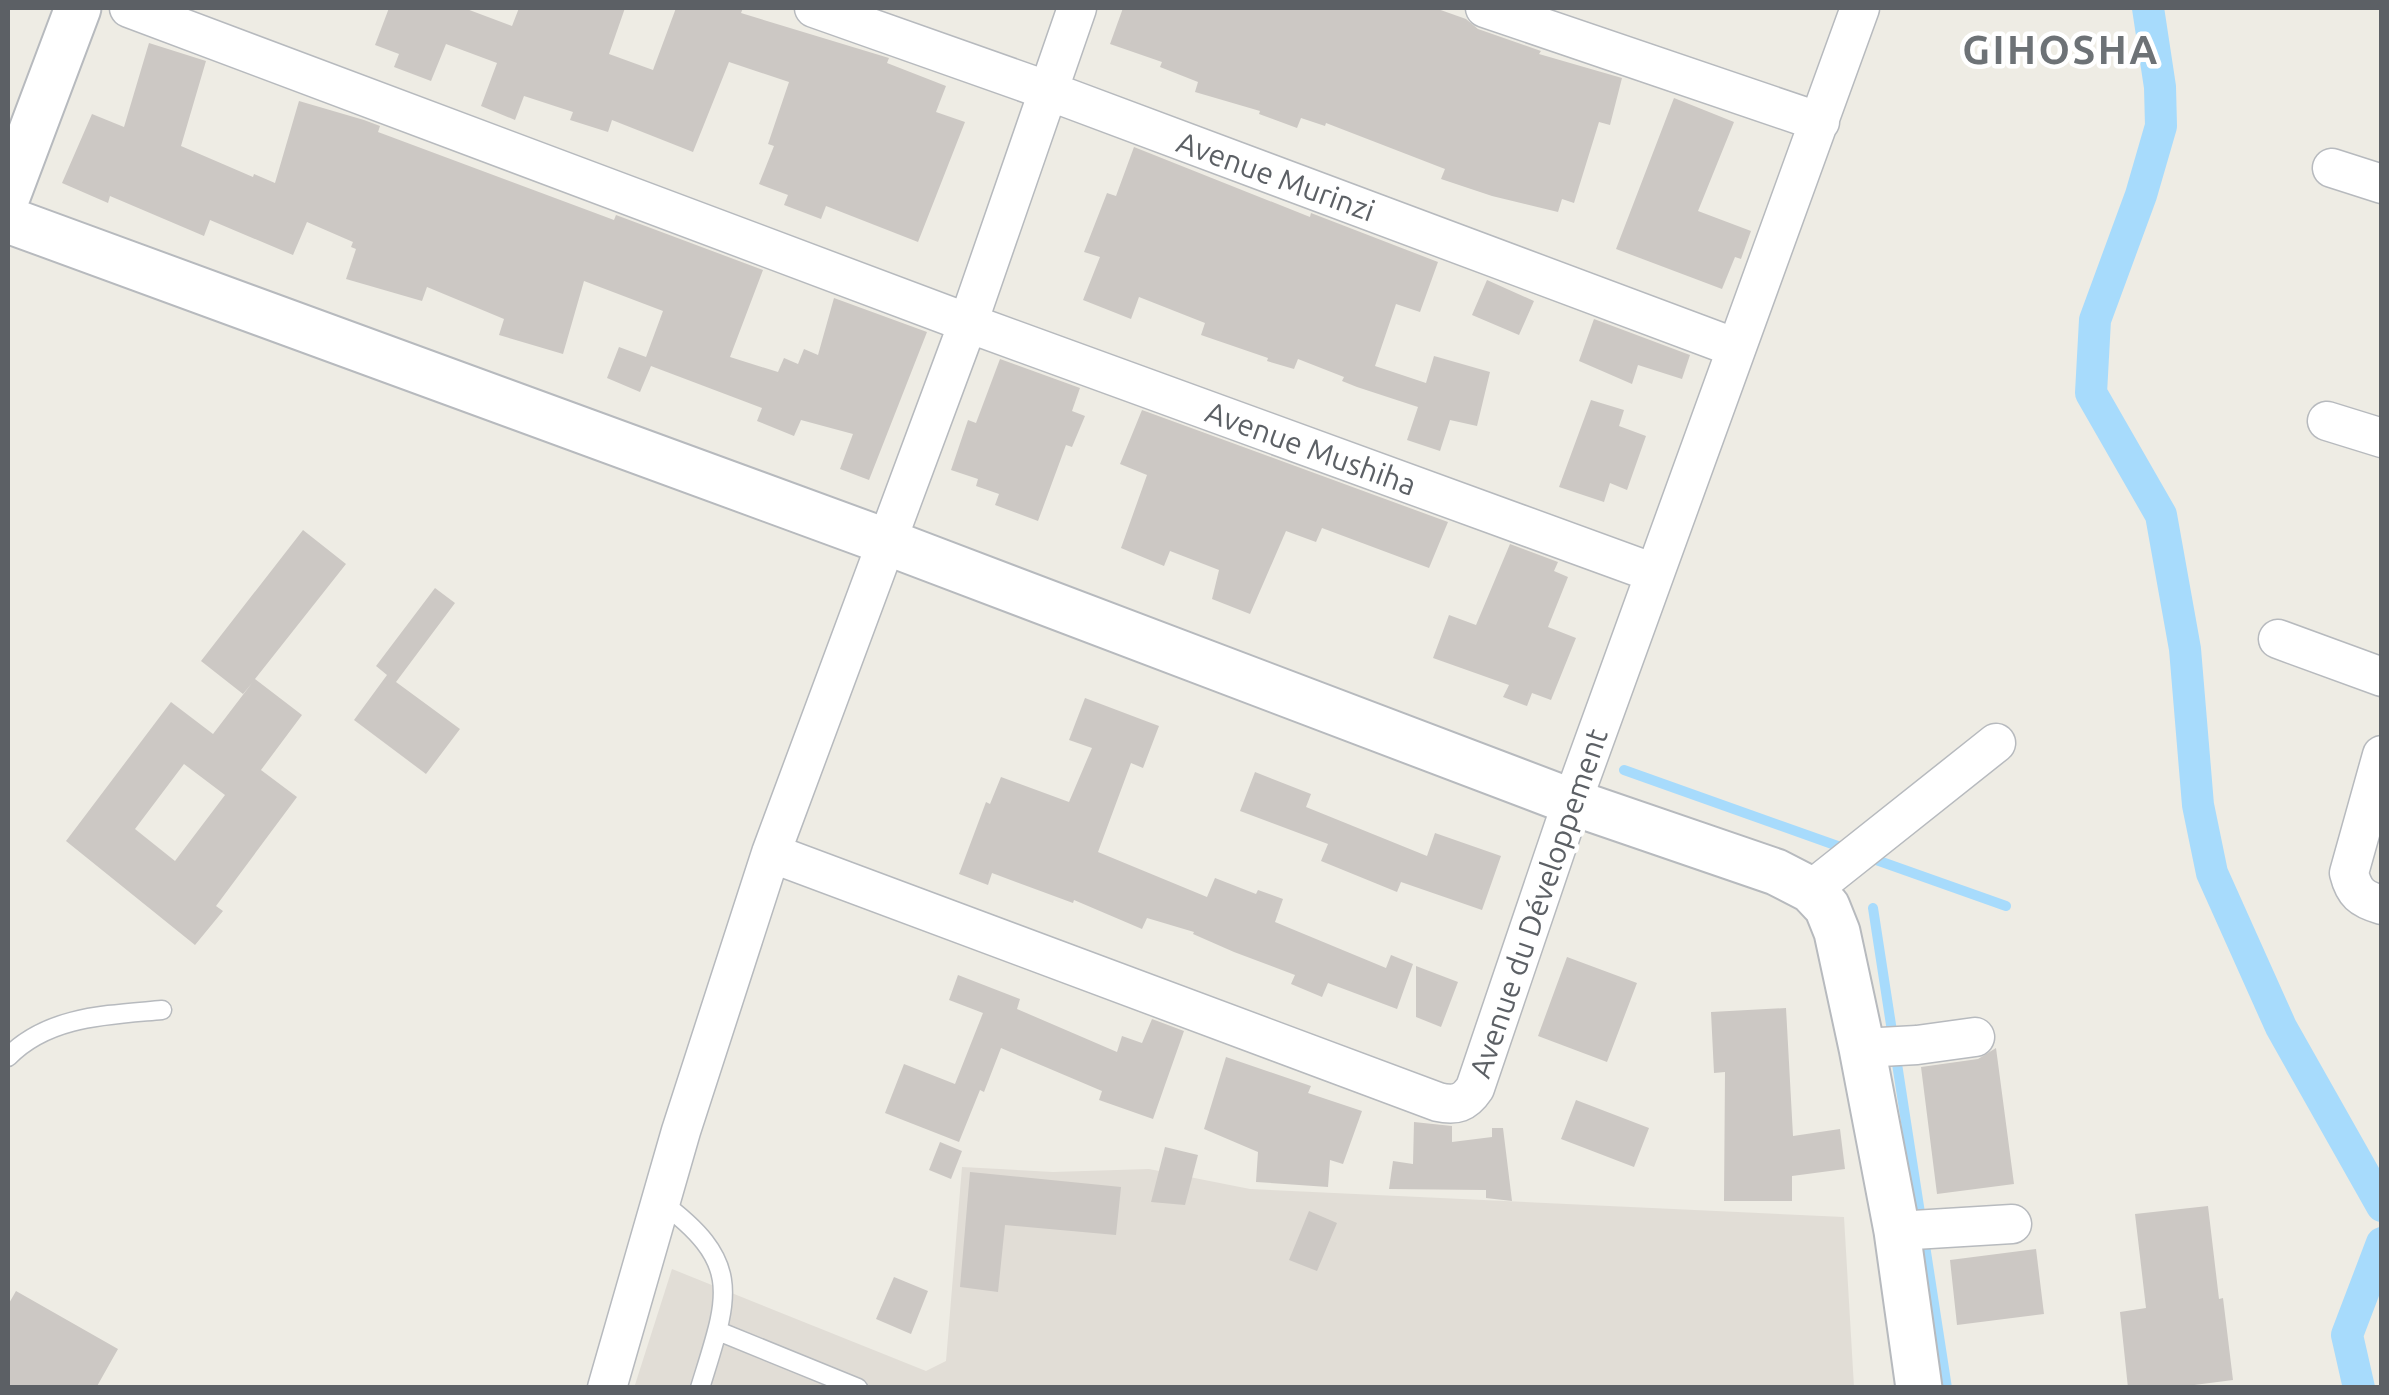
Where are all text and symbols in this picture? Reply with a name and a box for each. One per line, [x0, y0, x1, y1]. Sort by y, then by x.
district label: GIHOSHA [1962, 27, 2160, 72]
street label: Avenue Murinzi [1172, 124, 1380, 228]
street label: Avenue Mushiha [1201, 394, 1421, 502]
street label: Avenue du Développement [1462, 724, 1614, 1082]

